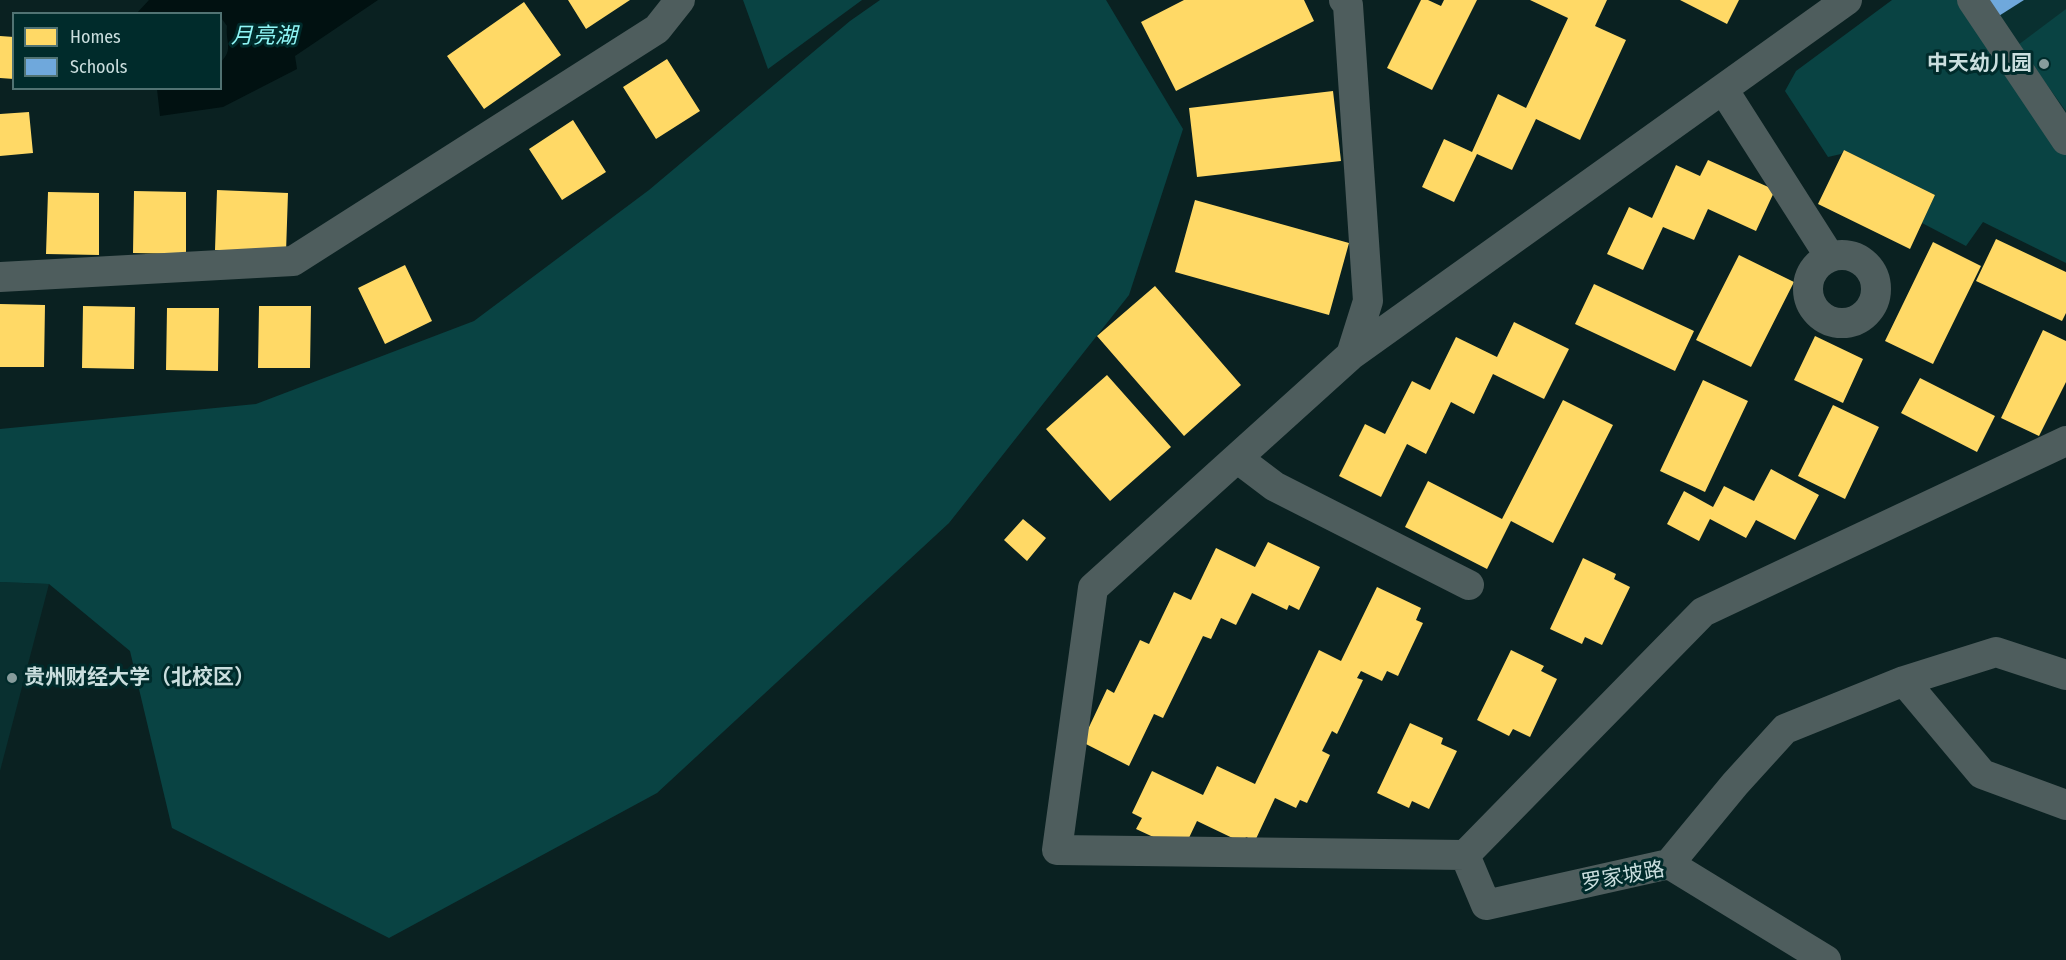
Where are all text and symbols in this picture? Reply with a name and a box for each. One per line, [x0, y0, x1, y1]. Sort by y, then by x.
legend [12, 12, 222, 90]
water label: 月亮湖 [231, 24, 297, 50]
text: Homes [70, 26, 121, 48]
place label: 中天幼儿园 [1927, 51, 2032, 77]
text: Schools [70, 56, 128, 78]
marker: 中天幼儿园 [2037, 57, 2051, 71]
place label: 贵州财经大学（北校区） [24, 665, 255, 691]
marker: 贵州财经大学（北校区） [5, 671, 19, 685]
street label: 罗家坡路 [1579, 857, 1667, 897]

